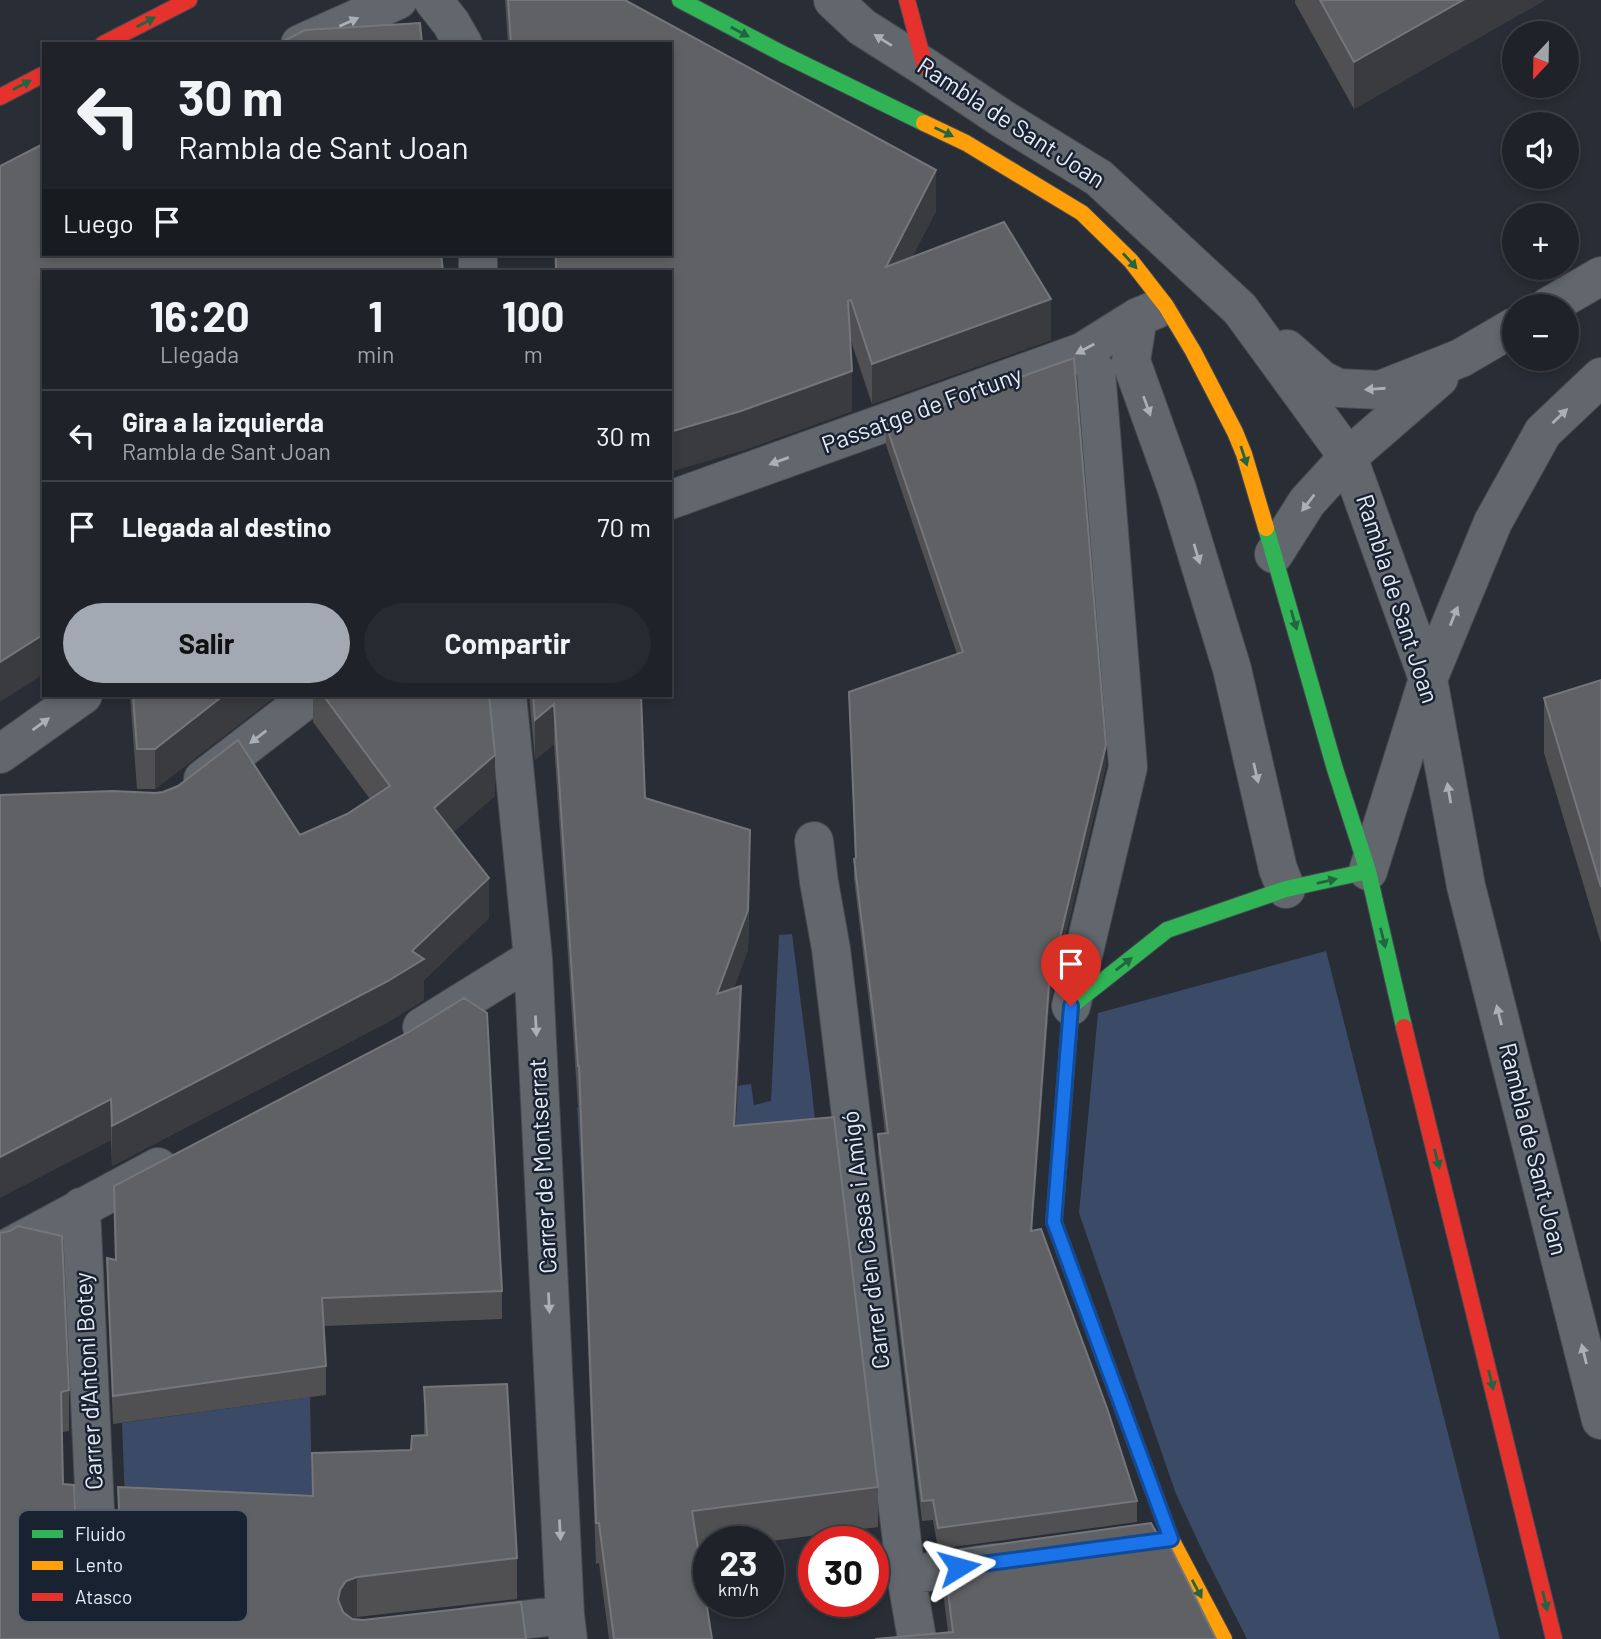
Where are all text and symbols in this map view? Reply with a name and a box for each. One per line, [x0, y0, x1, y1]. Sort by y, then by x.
one-way arrow [136, 16, 156, 27]
one-way arrow [339, 16, 359, 28]
north arrow [1502, 21, 1578, 98]
map controls [1502, 21, 1579, 371]
one-way arrow [730, 26, 750, 37]
one-way arrow [874, 34, 893, 47]
street label: Rambla de Sant Joan [913, 50, 1111, 193]
text: 30 m [178, 67, 283, 126]
icon: left [63, 70, 154, 161]
one-way arrow [12, 80, 32, 91]
button: sound [1502, 112, 1579, 189]
text: Rambla de Sant Joan [178, 127, 469, 165]
one-way arrow [934, 127, 954, 138]
icon: arrive [148, 203, 186, 241]
button: + [1502, 203, 1579, 280]
text: Luego [63, 207, 134, 238]
one-way arrow [1122, 252, 1138, 270]
text: 16:20 [149, 290, 250, 340]
text: 1 [368, 290, 383, 340]
text: 100 [502, 290, 565, 340]
button: − [1502, 294, 1579, 371]
text: Llegada [160, 340, 239, 368]
text: min [357, 340, 394, 368]
text: m [524, 340, 543, 368]
one-way arrow [1075, 343, 1095, 355]
street label: Passatge de Fortuny [817, 359, 1026, 458]
one-way arrow [1364, 383, 1386, 394]
one-way arrow [1142, 396, 1153, 417]
text: Gira a la izquierda [122, 406, 324, 437]
one-way arrow [1551, 409, 1568, 425]
icon: left [63, 417, 101, 455]
text: 30 m [596, 420, 651, 451]
text: Rambla de Sant Joan [122, 437, 331, 465]
one-way arrow [1239, 446, 1250, 467]
one-way arrow [769, 456, 790, 467]
street label: Rambla de Sant Joan [1351, 490, 1446, 707]
one-way arrow [1301, 494, 1315, 512]
icon: arrive [63, 508, 101, 546]
text: Llegada al destino [122, 511, 331, 542]
text: 70 m [597, 511, 651, 542]
one-way arrow [1192, 544, 1202, 565]
button: Salir [63, 603, 350, 683]
button: Compartir [364, 603, 651, 683]
one-way arrow [1448, 606, 1460, 626]
one-way arrow [1289, 610, 1299, 631]
one-way arrow [32, 718, 50, 732]
one-way arrow [249, 729, 267, 743]
one-way arrow [1251, 763, 1262, 785]
one-way arrow [1443, 782, 1454, 804]
one-way arrow [1316, 875, 1338, 886]
one-way arrow [1377, 927, 1388, 949]
pin [1041, 934, 1101, 1006]
icon: arrive [1052, 945, 1090, 983]
one-way arrow [1115, 956, 1133, 971]
one-way arrow [1493, 1004, 1504, 1026]
one-way arrow [531, 1016, 542, 1038]
street label: Rambla de Sant Joan [1494, 1039, 1575, 1258]
street label: Carrer de Montserrat [521, 1058, 562, 1275]
street label: Carrer d'en Casas i Amigó [834, 1109, 895, 1371]
one-way arrow [1431, 1148, 1442, 1170]
street label: Carrer d'Antoni Botey [67, 1272, 108, 1491]
one-way arrow [543, 1292, 554, 1314]
one-way arrow [1578, 1343, 1589, 1365]
one-way arrow [1485, 1369, 1496, 1391]
legend [18, 1510, 248, 1622]
one-way arrow [555, 1519, 566, 1541]
text: Fluido [75, 1522, 126, 1545]
speed limit sign: 30 [798, 1526, 889, 1617]
position arrow [922, 1530, 996, 1604]
text: 23 [719, 1541, 758, 1583]
text: Lento [75, 1553, 123, 1576]
text: km/h [718, 1578, 759, 1600]
one-way arrow [1191, 1579, 1203, 1599]
text: Atasco [75, 1585, 132, 1608]
one-way arrow [1539, 1590, 1550, 1612]

